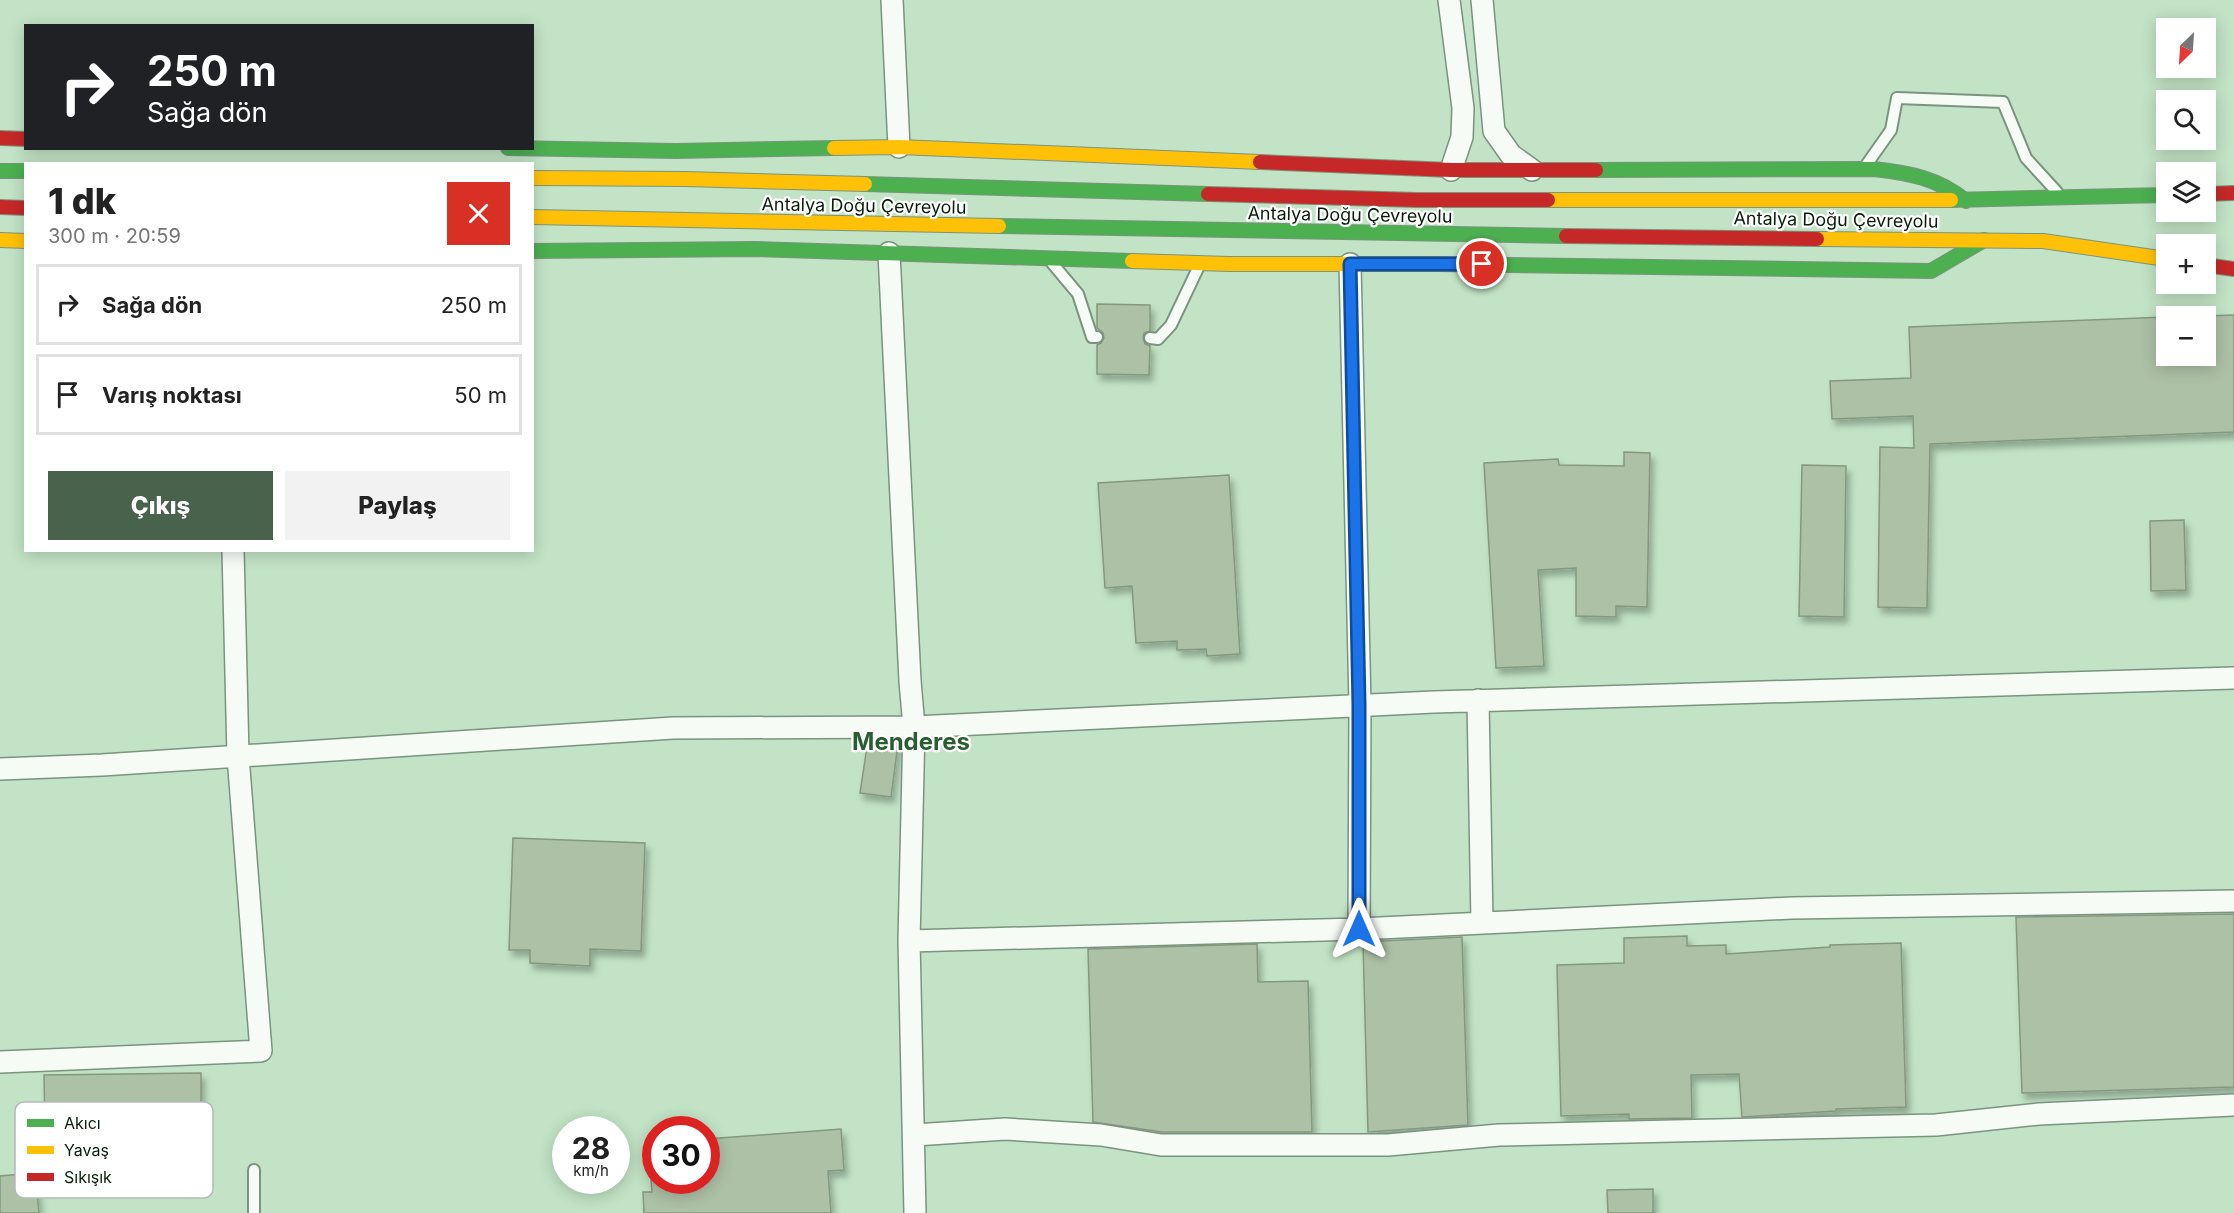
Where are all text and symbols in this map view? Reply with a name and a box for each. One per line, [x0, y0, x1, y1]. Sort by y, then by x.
north arrow [2156, 18, 2216, 78]
map controls [2156, 18, 2216, 366]
text: 250 m [147, 45, 277, 96]
icon: right [48, 48, 126, 126]
button: search [2156, 90, 2216, 150]
text: Sağa dön [147, 96, 267, 129]
button: layers [2156, 162, 2216, 222]
text: 1 dk [48, 179, 116, 223]
button: close [447, 182, 510, 245]
street label: Antalya Doğu Çevreyolu [761, 193, 967, 218]
street label: Antalya Doğu Çevreyolu [1247, 202, 1453, 227]
street label: Antalya Doğu Çevreyolu [1733, 207, 1939, 232]
text: 300 m · 20:59 [48, 224, 181, 248]
button: + [2156, 234, 2216, 294]
pin [1456, 238, 1507, 289]
icon: arrive [1465, 247, 1498, 280]
icon: right [51, 288, 84, 321]
text: Sağa dön [102, 292, 202, 318]
text: 250 m [441, 292, 507, 318]
button: − [2156, 306, 2216, 366]
icon: arrive [51, 378, 84, 411]
text: Varış noktası [102, 382, 242, 408]
text: 50 m [454, 382, 507, 408]
button: Çıkış [48, 471, 273, 540]
button: Paylaş [285, 471, 510, 540]
district label: Menderes [852, 727, 970, 756]
position arrow [1327, 897, 1391, 961]
legend [15, 1102, 213, 1198]
text: Akıcı [64, 1113, 101, 1133]
speed limit sign: 30 [642, 1116, 720, 1194]
text: 28 [572, 1130, 610, 1166]
text: Yavaş [64, 1140, 109, 1160]
text: km/h [573, 1161, 609, 1180]
text: Sıkışık [64, 1167, 112, 1187]

